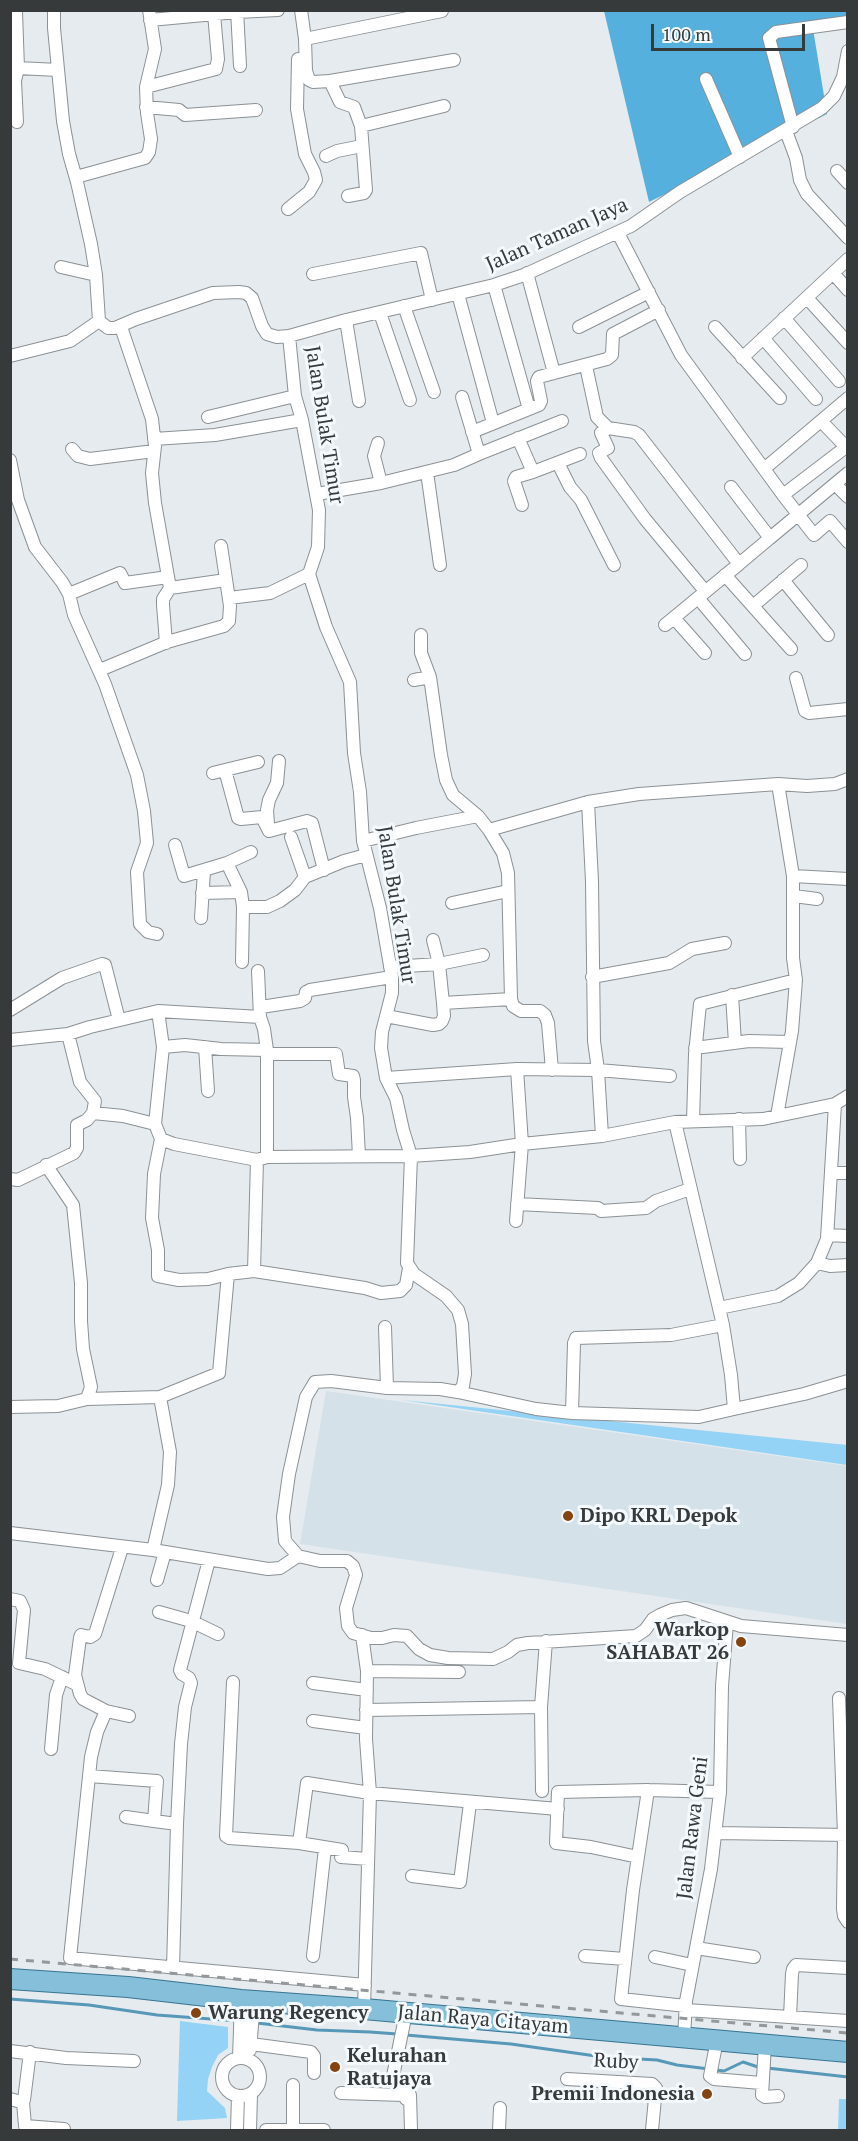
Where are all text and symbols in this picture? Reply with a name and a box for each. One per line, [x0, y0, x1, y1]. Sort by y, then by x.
scale bar [654, 12, 808, 50]
text: 100 m [662, 22, 711, 46]
street label: Jalan Taman Jaya [482, 193, 632, 277]
street label: Jalan Bulak Timur [300, 344, 348, 506]
street label: Jalan Bulak Timur [372, 824, 420, 986]
place label: Dipo KRL Depok [580, 1504, 737, 1528]
marker: Dipo KRL Depok [561, 1509, 575, 1523]
place label: Warkop SAHABAT 26 [606, 1618, 729, 1665]
marker: Warkop SAHABAT 26 [734, 1635, 748, 1649]
street label: Jalan Rawa Geni [672, 1755, 714, 1901]
place label: Warung Regency [208, 2001, 368, 2025]
street label: Jalan Raya Citayam [397, 2001, 569, 2039]
marker: Warung Regency [189, 2006, 203, 2020]
place label: Kelurahan Ratujaya [347, 2044, 447, 2091]
street label: Ruby [593, 2049, 639, 2075]
marker: Kelurahan Ratujaya [328, 2060, 342, 2074]
place label: Premii Indonesia [531, 2082, 695, 2106]
marker: Premii Indonesia [700, 2087, 714, 2101]

